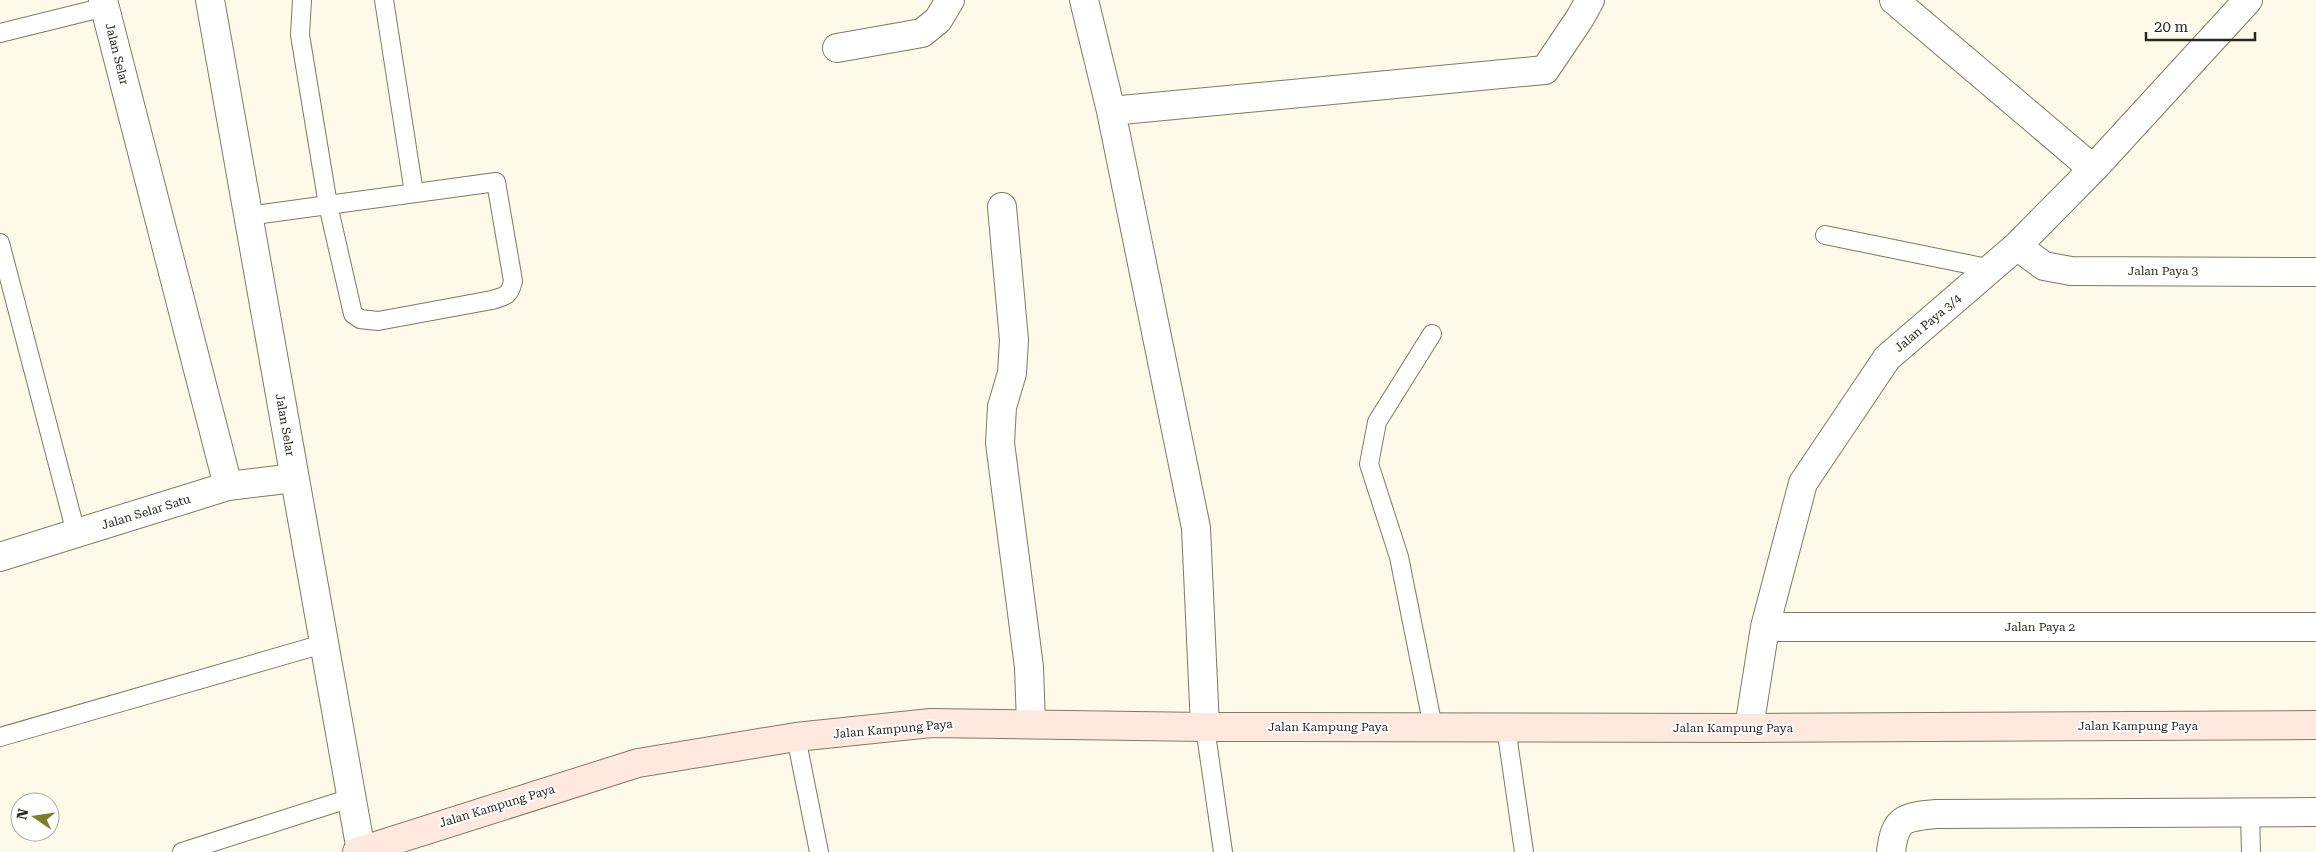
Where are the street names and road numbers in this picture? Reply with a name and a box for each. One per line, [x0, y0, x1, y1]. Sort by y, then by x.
street label: Jalan Selar [103, 22, 131, 86]
street label: Jalan Paya 3 [2128, 264, 2199, 278]
street label: Jalan Paya 3/4 [1892, 291, 1964, 355]
street label: Jalan Selar [273, 393, 297, 457]
street label: Jalan Selar Satu [100, 492, 193, 532]
street label: Jalan Paya 2 [2005, 620, 2076, 634]
street label: Jalan Kampung Paya [833, 717, 954, 741]
street label: Jalan Kampung Paya [2078, 719, 2198, 733]
street label: Jalan Kampung Paya [1268, 720, 1388, 734]
street label: Jalan Kampung Paya [1673, 721, 1793, 735]
street label: Jalan Kampung Paya [438, 782, 557, 830]

